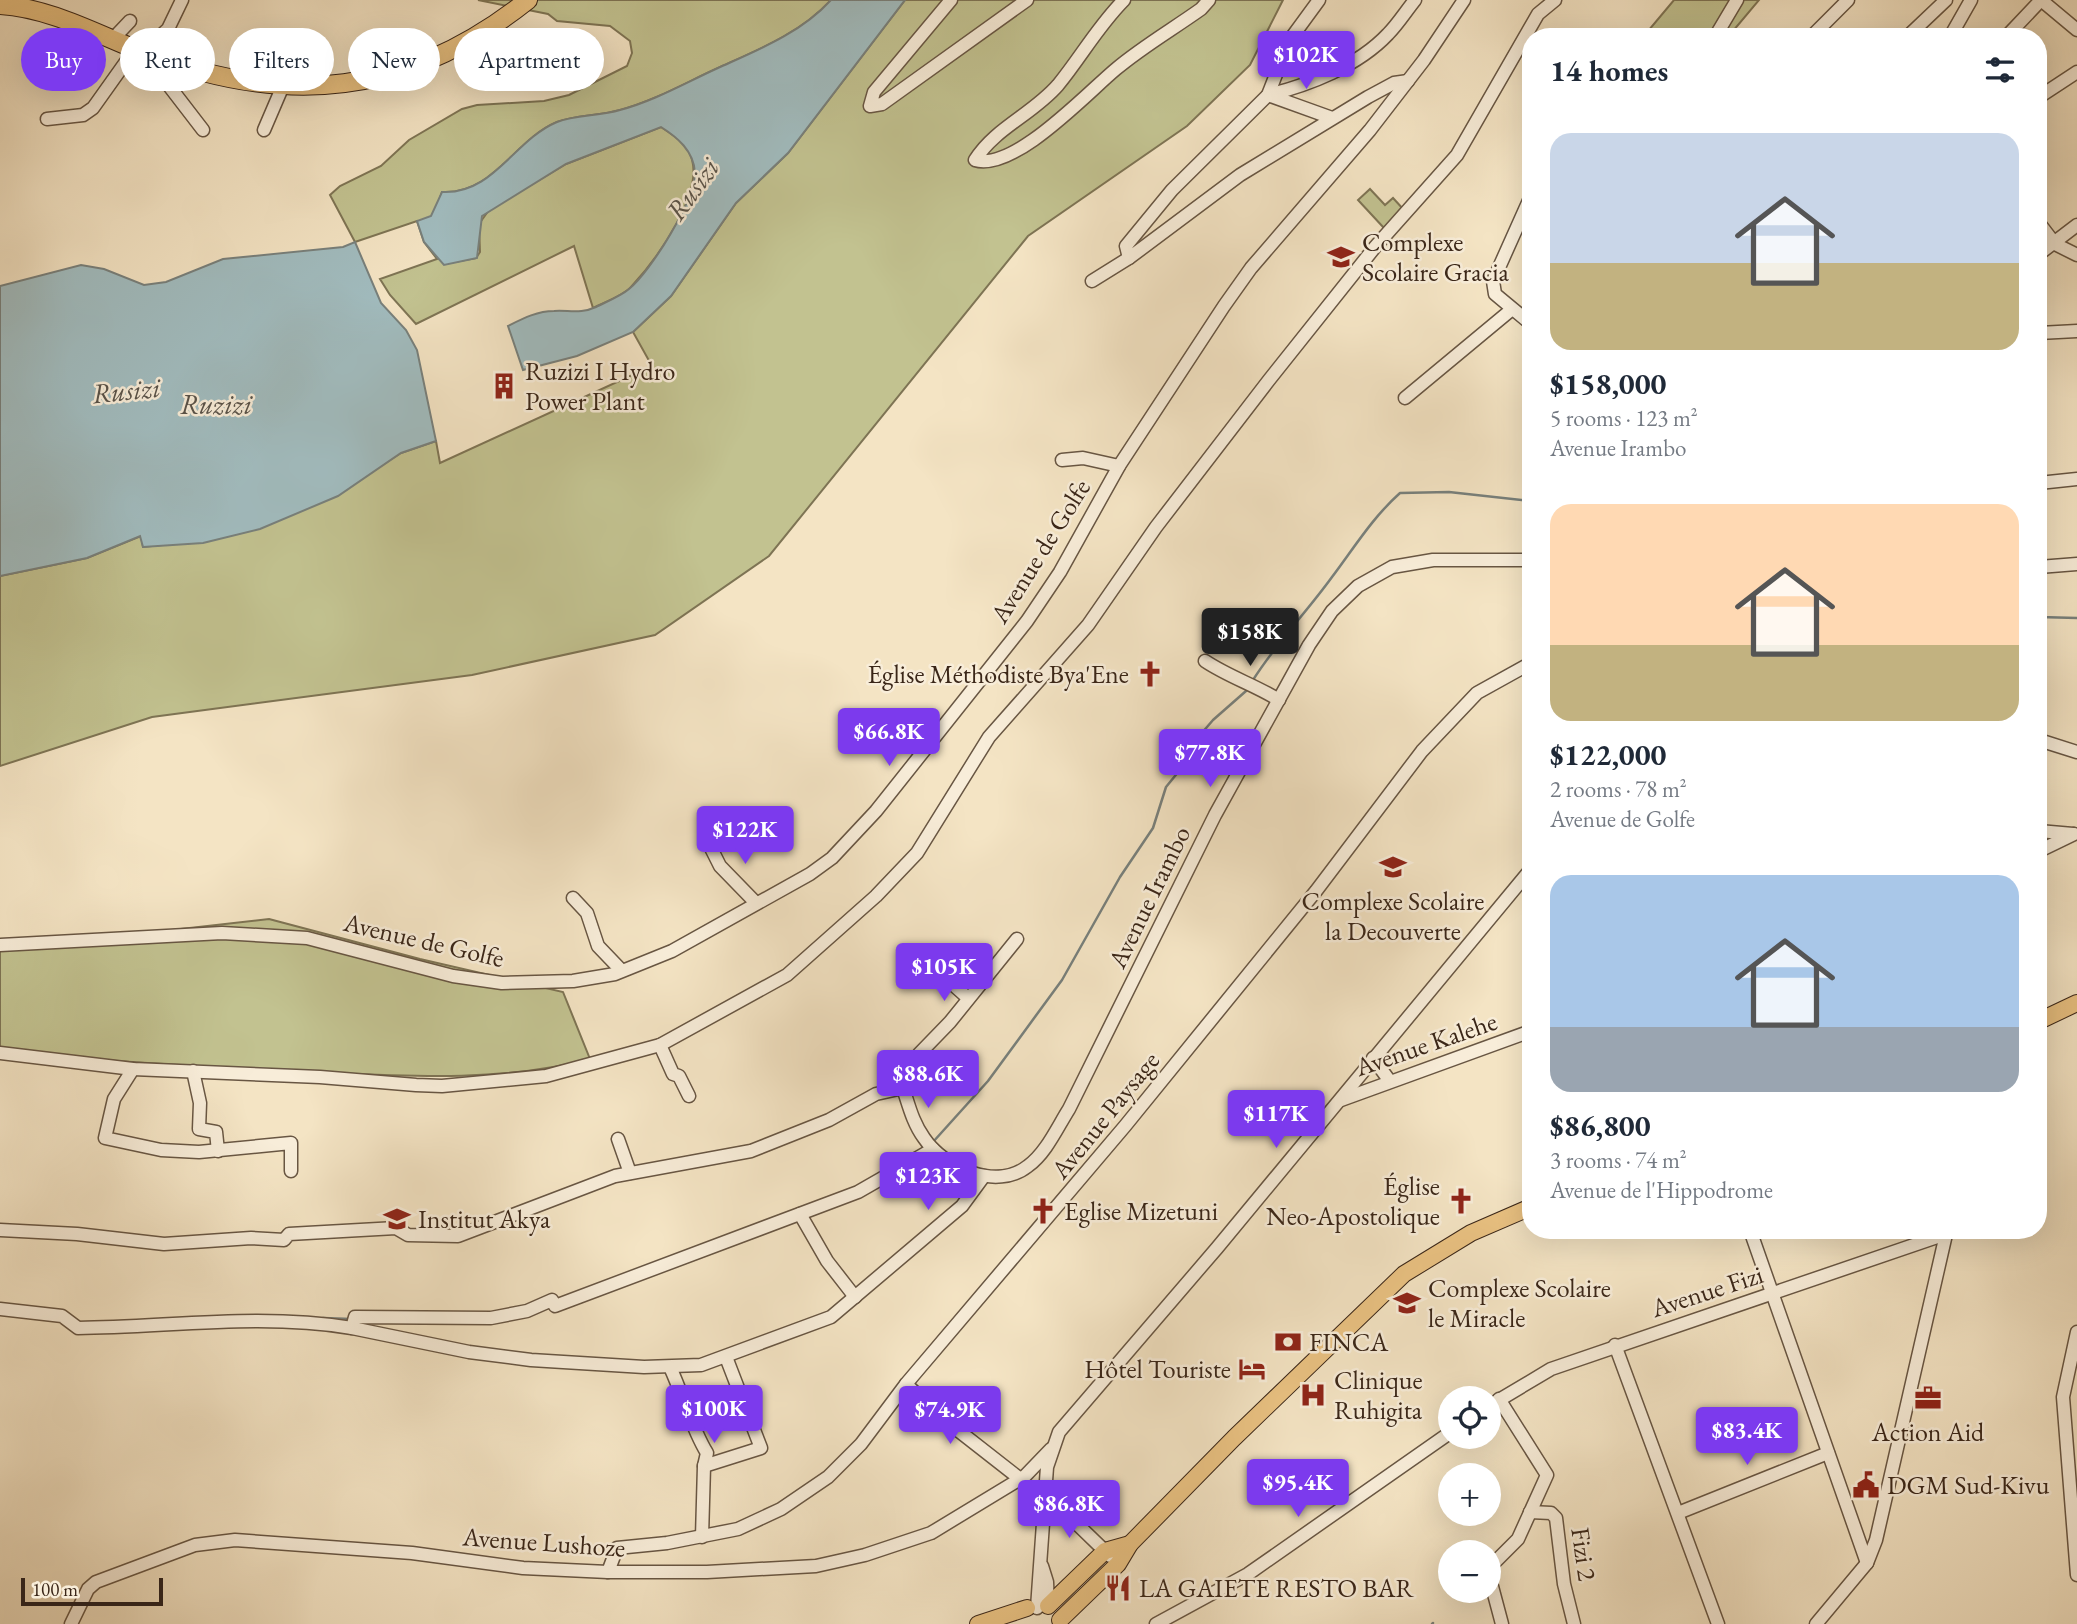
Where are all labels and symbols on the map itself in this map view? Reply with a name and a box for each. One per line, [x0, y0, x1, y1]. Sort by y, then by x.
pin: $102K [1257, 32, 1355, 91]
water label: Rusizi [657, 149, 728, 227]
place label: Complexe Scolaire Gracia [1362, 225, 1510, 289]
school or university icon: Complexe Scolaire Gracia [1326, 242, 1356, 272]
place label: Ruzizi I Hydro Power Plant [525, 354, 675, 418]
water label: Rusizi [90, 368, 164, 411]
building icon: Ruzizi I Hydro Power Plant [489, 371, 519, 401]
water label: Ruzizi [180, 386, 254, 422]
street label: Avenue de Golfe [982, 473, 1098, 630]
pin: $158K [1201, 608, 1299, 668]
place label: Église Méthodiste Bya'Ene [867, 657, 1129, 691]
church icon: Église Méthodiste Bya'Ene [1135, 659, 1165, 689]
pin: $66.8K [832, 708, 946, 768]
pin: $77.8K [1153, 730, 1267, 789]
pin: $122K [696, 806, 794, 866]
street label: Avenue Irambo [1099, 820, 1198, 975]
school or university icon: Complexe Scolaire la Decouverte [1378, 852, 1408, 882]
place label: Complexe Scolaire la Decouverte [1302, 884, 1484, 948]
street label: Avenue de Golfe [339, 905, 508, 975]
pin: $105K [895, 944, 993, 1003]
street label: Avenue Kalehe [1350, 1004, 1501, 1084]
street label: Avenue Paysage [1043, 1044, 1167, 1187]
pin: $88.6K [871, 1050, 985, 1110]
pin: $117K [1227, 1090, 1325, 1150]
pin: $123K [879, 1152, 977, 1212]
place label: Église Neo-Apostolique [1266, 1169, 1440, 1233]
church icon: Église Neo-Apostolique [1446, 1186, 1476, 1216]
place label: Eglise Mizetuni [1064, 1194, 1218, 1228]
church icon: Eglise Mizetuni [1028, 1196, 1058, 1226]
place label: Institut Akya [418, 1202, 551, 1236]
school or university icon: Institut Akya [382, 1204, 412, 1234]
street label: Avenue Fizi [1646, 1257, 1767, 1325]
place label: Complexe Scolaire le Miracle [1428, 1271, 1611, 1335]
school or university icon: Complexe Scolaire le Miracle [1392, 1288, 1422, 1318]
place label: FINCA [1309, 1325, 1389, 1359]
bank icon: FINCA [1273, 1327, 1303, 1357]
place label: Hôtel Touriste [1084, 1352, 1231, 1386]
hotel icon: Hôtel Touriste [1237, 1354, 1267, 1384]
place label: Clinique Ruhigita [1334, 1363, 1423, 1427]
hospital icon: Clinique Ruhigita [1298, 1380, 1328, 1410]
office icon: Action Aid [1913, 1383, 1943, 1413]
pin: $100K [665, 1386, 763, 1445]
pin: $74.9K [893, 1386, 1007, 1446]
pin: $83.4K [1690, 1408, 1804, 1467]
place label: Action Aid [1871, 1415, 1985, 1449]
pin: $95.4K [1241, 1460, 1355, 1519]
place label: DGM Sud-Kivu [1887, 1468, 2050, 1502]
public building icon: DGM Sud-Kivu [1851, 1470, 1881, 1500]
pin: $86.8K [1012, 1480, 1126, 1540]
street label: Avenue Lushoze [461, 1519, 626, 1565]
street label: Fizi 2 [1563, 1525, 1605, 1583]
place label: LA GAIETE RESTO BAR [1139, 1571, 1415, 1605]
restaurant icon: LA GAIETE RESTO BAR [1103, 1573, 1133, 1603]
scale bar [21, 1575, 163, 1607]

